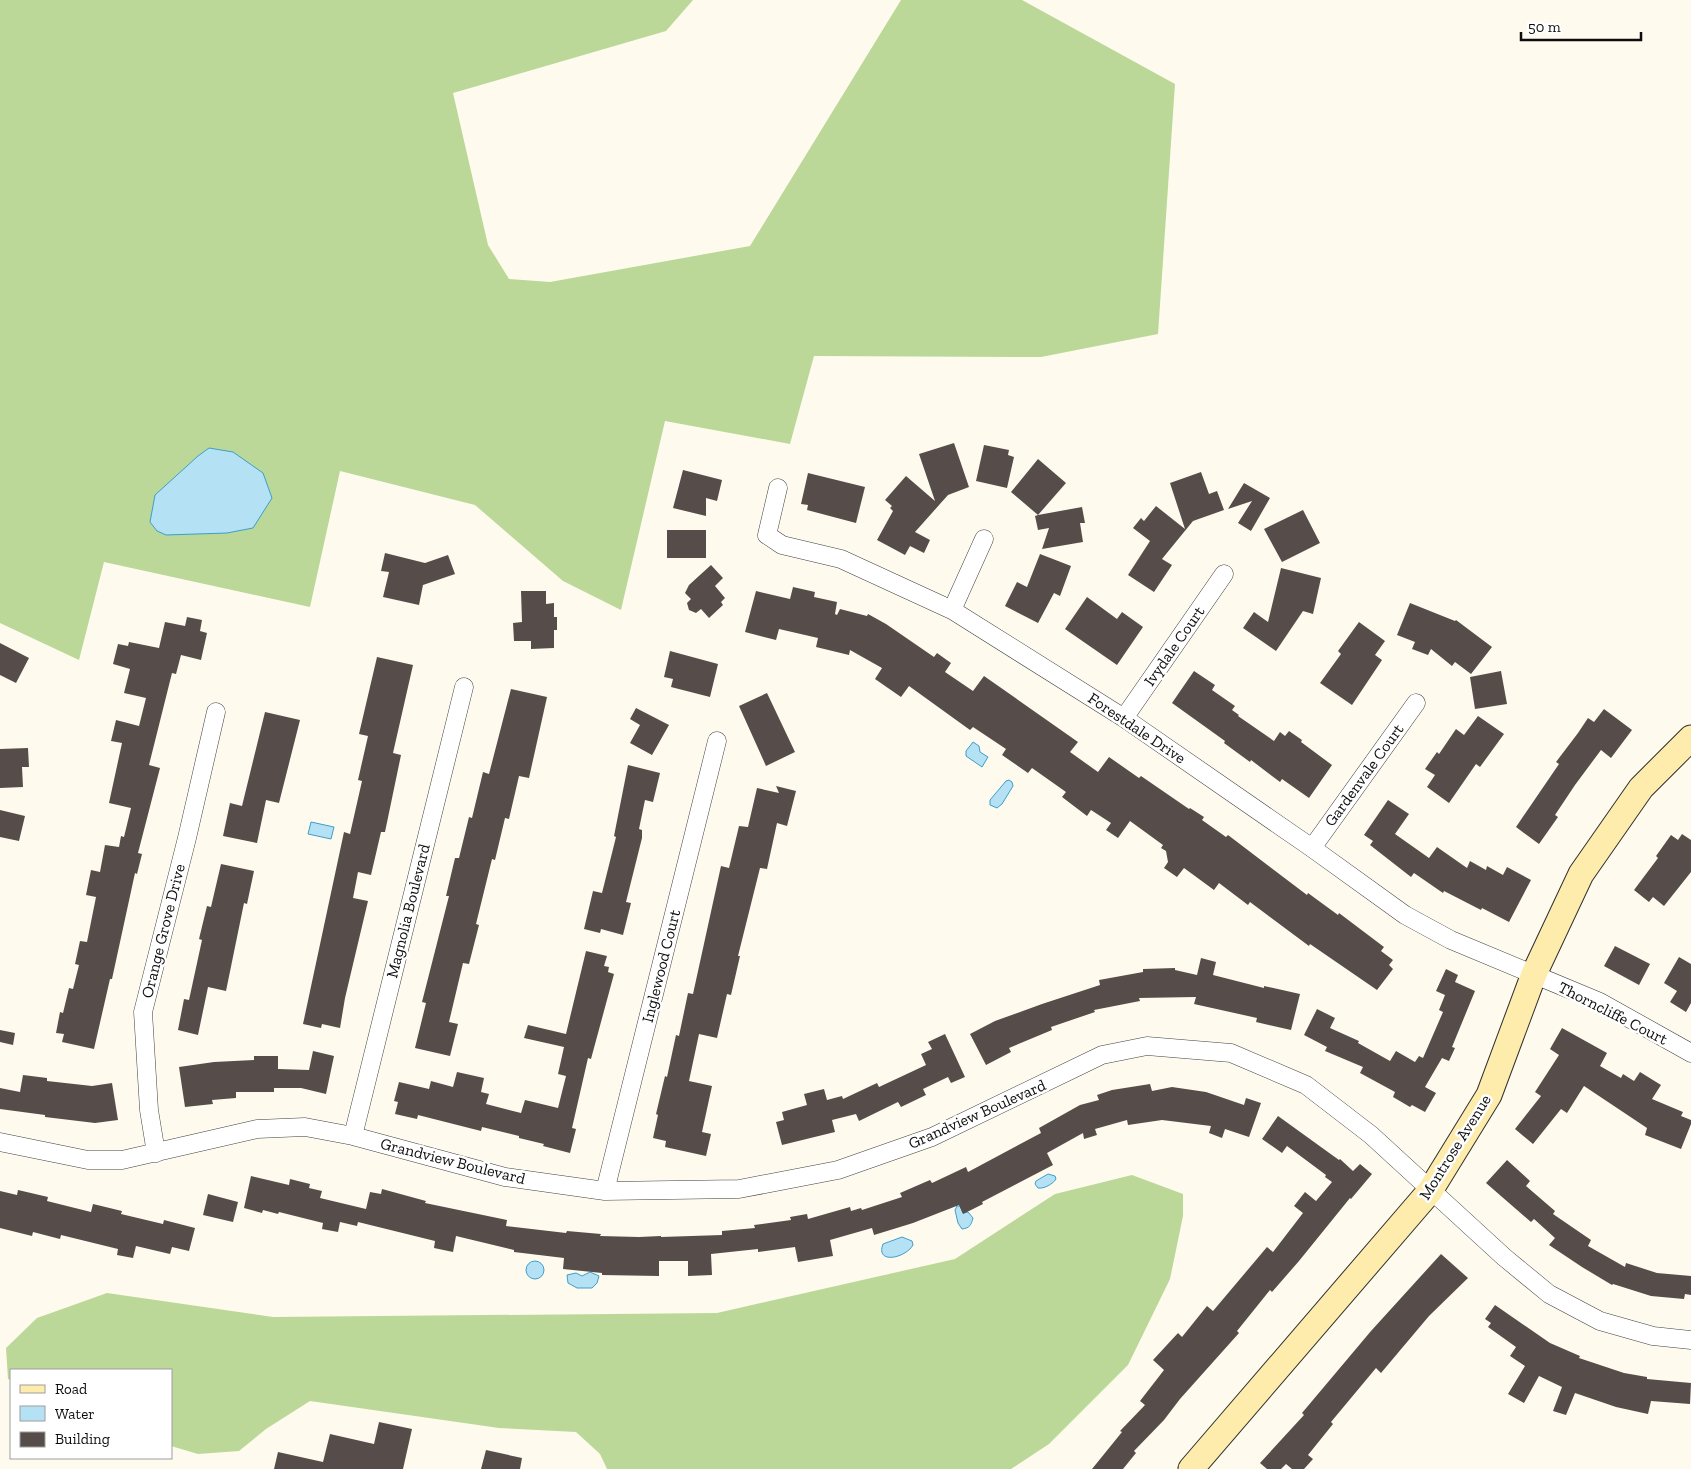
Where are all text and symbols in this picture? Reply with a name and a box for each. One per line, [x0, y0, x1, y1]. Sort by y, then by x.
scale bar [1521, 10, 1641, 42]
text: 50 m [1528, 18, 1561, 36]
street label: Ivydale Court [1140, 602, 1208, 689]
street label: Forestdale Drive [1085, 688, 1189, 768]
street label: Gardenvale Court [1320, 720, 1408, 830]
street label: Magnolia Boulevard [382, 842, 434, 980]
street label: Orange Grove Drive [137, 862, 189, 1000]
street label: Inglewood Court [638, 907, 684, 1024]
street label: Thorncliffe Court [1555, 977, 1671, 1049]
street label: Grandview Boulevard [905, 1075, 1049, 1153]
street label: Montrose Avenue [1415, 1091, 1495, 1203]
street label: Grandview Boulevard [379, 1134, 528, 1188]
legend [10, 1369, 172, 1459]
text: Road [55, 1380, 88, 1398]
text: Water [55, 1405, 95, 1423]
text: Building [55, 1430, 110, 1448]

